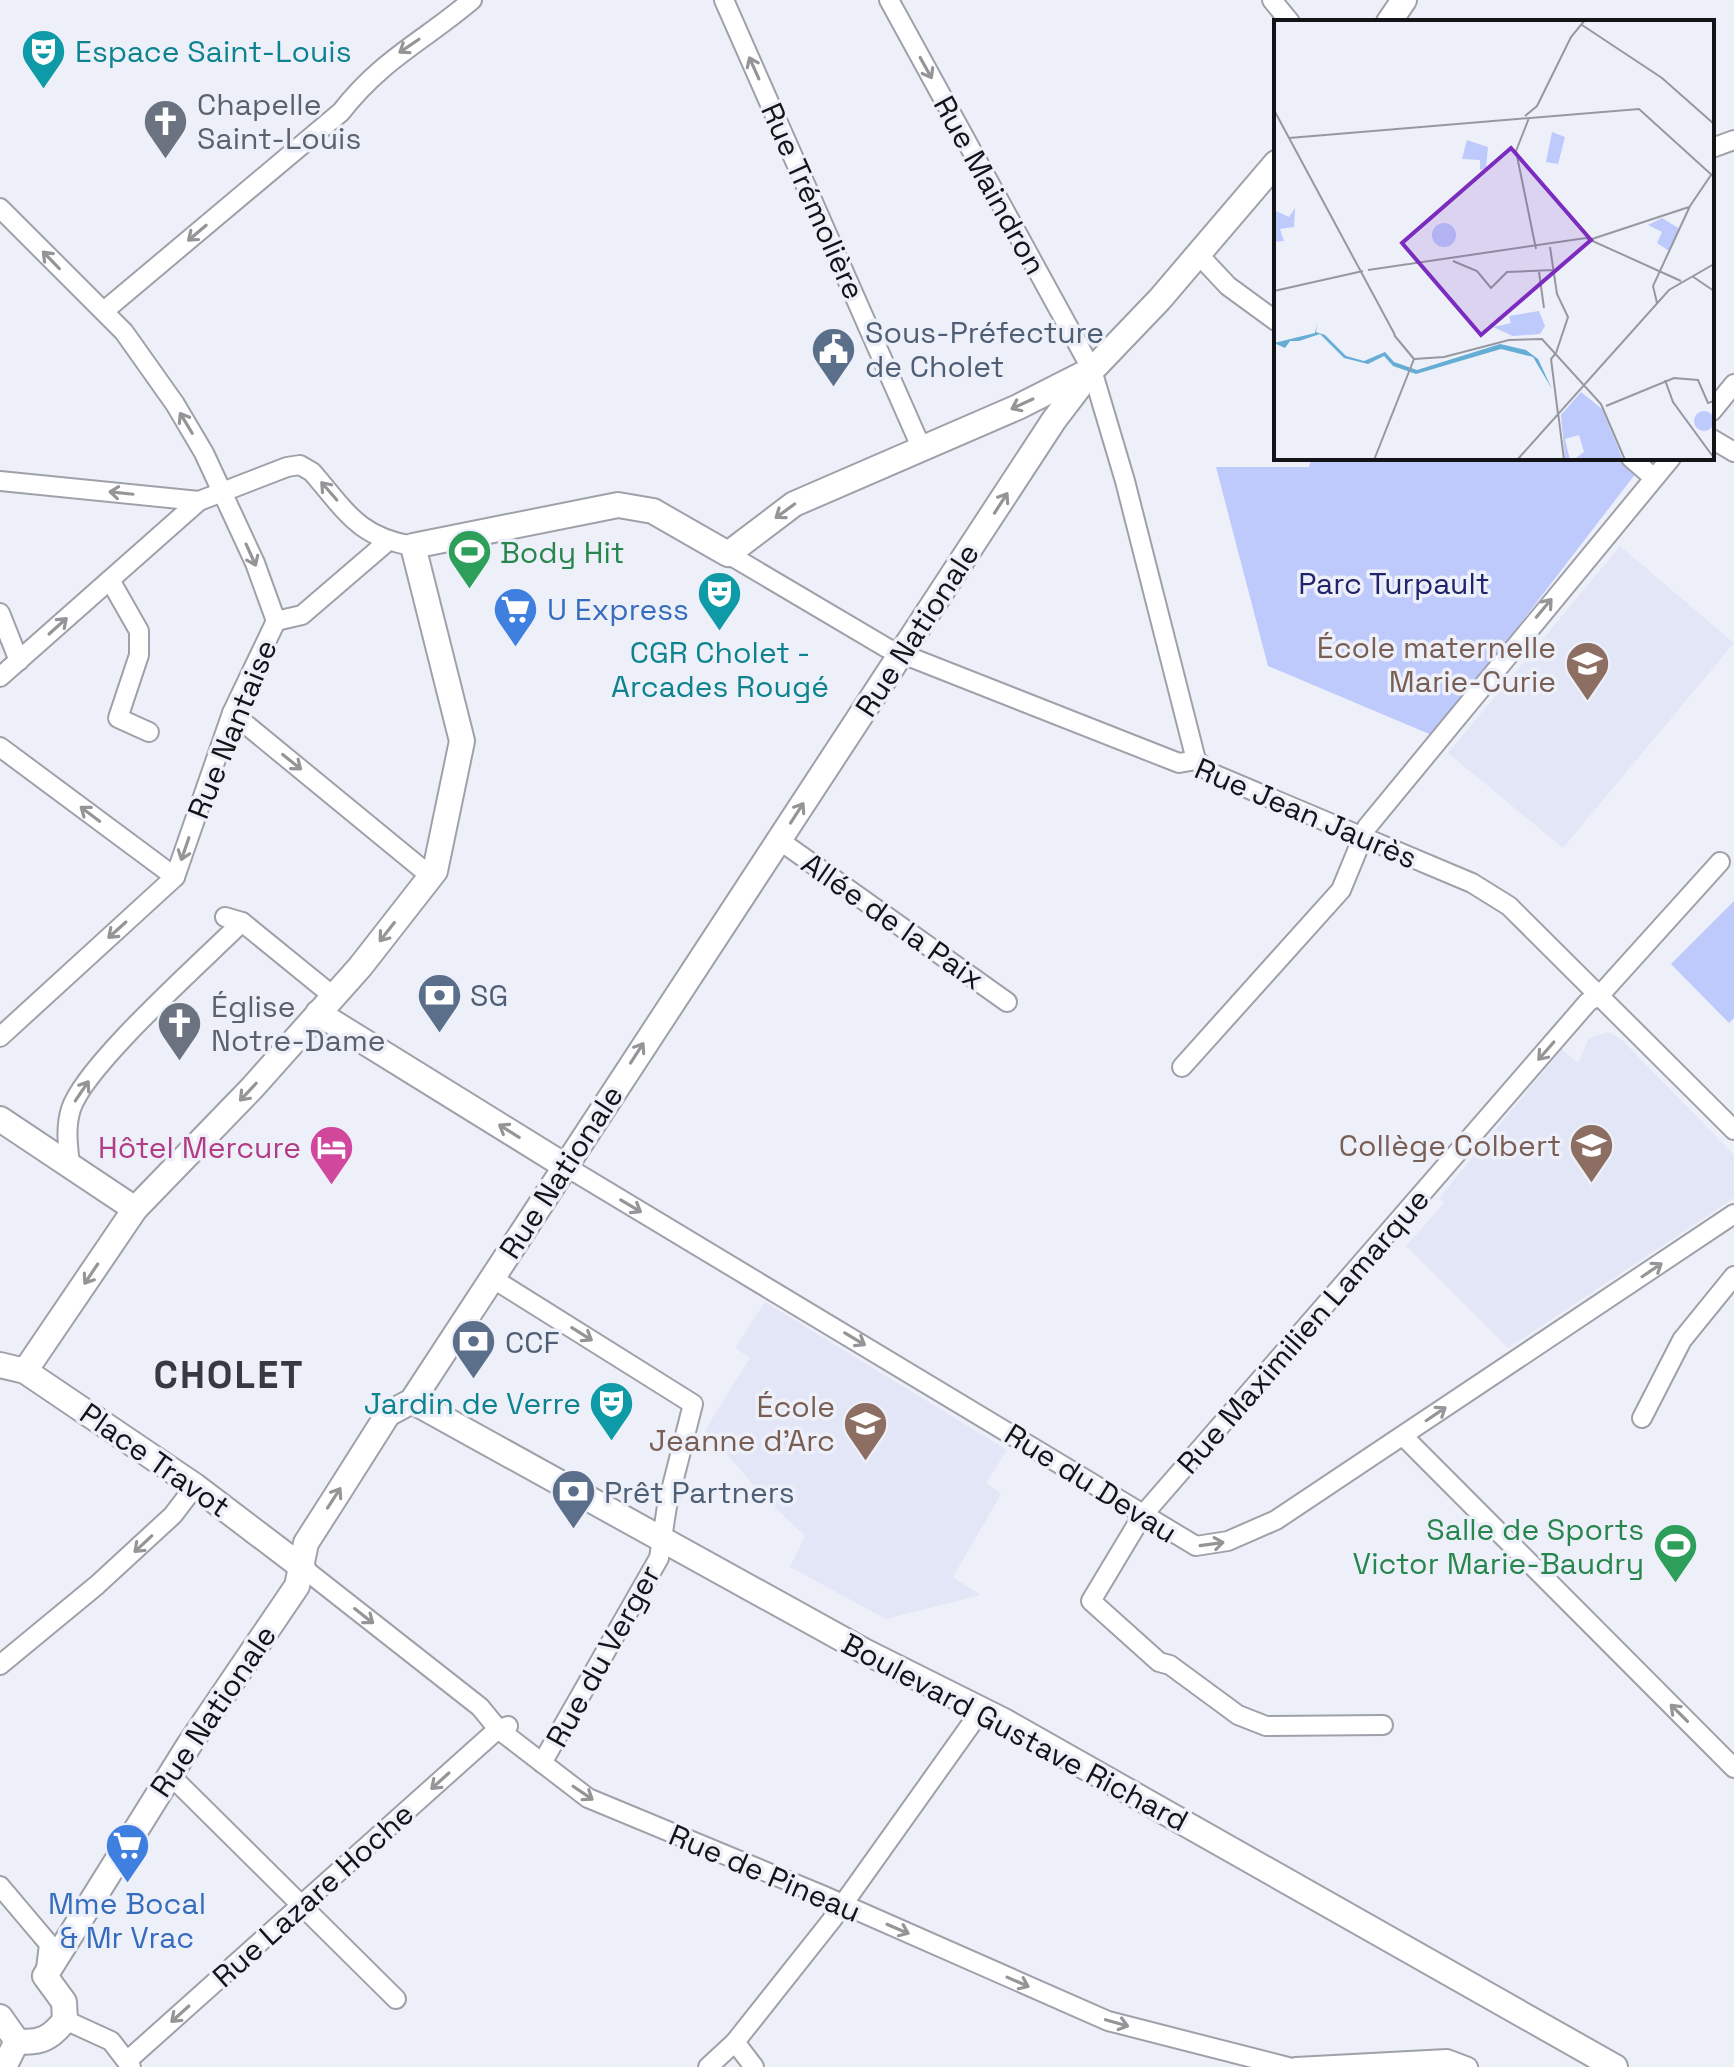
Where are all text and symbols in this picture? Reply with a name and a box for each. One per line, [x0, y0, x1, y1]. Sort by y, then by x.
inset map [1274, 20, 1714, 460]
theatre icon: Espace Saint-Louis [20, 27, 68, 90]
place label: Espace Saint-Louis [75, 32, 352, 71]
one-way arrow [399, 37, 421, 54]
one-way arrow [746, 56, 761, 80]
one-way arrow [919, 56, 935, 80]
place label: Chapelle Saint-Louis [197, 85, 361, 158]
street label: Rue Maindron [925, 89, 1055, 281]
church icon: Chapelle Saint-Louis [142, 97, 190, 160]
street label: Rue Trémolière [752, 97, 874, 305]
one-way arrow [187, 224, 208, 242]
one-way arrow [42, 251, 60, 271]
place label: Sous-Préfecture de Cholet [865, 313, 1104, 386]
public building icon: Sous-Préfecture de Cholet [810, 325, 858, 388]
one-way arrow [1010, 397, 1034, 412]
one-way arrow [178, 412, 194, 435]
one-way arrow [320, 482, 338, 502]
one-way arrow [108, 486, 135, 501]
one-way arrow [993, 492, 1009, 514]
one-way arrow [775, 503, 797, 519]
sports icon: Body Hit [445, 528, 493, 591]
place label: Body Hit [500, 533, 625, 572]
street label: Rue Nationale [846, 536, 988, 724]
one-way arrow [244, 543, 259, 567]
park label: Parc Turpault [1298, 564, 1490, 603]
theatre icon: CGR Cholet - Arcades Rougé [696, 570, 744, 633]
supermarket icon: U Express [492, 585, 540, 648]
place label: U Express [547, 590, 689, 629]
one-way arrow [1535, 599, 1553, 619]
one-way arrow [48, 617, 68, 635]
place label: École maternelle Marie-Curie [1317, 628, 1556, 701]
place label: CGR Cholet - Arcades Rougé [611, 633, 829, 706]
street label: Rue Nantaise [178, 634, 286, 824]
school or university icon: École maternelle Marie-Curie [1563, 640, 1611, 703]
street label: Rue Jean Jaurès [1189, 749, 1423, 877]
one-way arrow [281, 753, 302, 771]
one-way arrow [788, 803, 805, 825]
one-way arrow [80, 806, 101, 823]
one-way arrow [176, 837, 191, 862]
street label: Allée de la Paix [794, 844, 992, 998]
one-way arrow [108, 920, 128, 938]
one-way arrow [378, 921, 396, 942]
bank icon: SG [415, 971, 463, 1034]
place label: SG [470, 976, 508, 1015]
place label: Église Notre-Dame [211, 987, 386, 1060]
church icon: Église Notre-Dame [156, 999, 204, 1062]
one-way arrow [1537, 1041, 1555, 1061]
one-way arrow [630, 1042, 646, 1065]
street label: Rue Nationale [490, 1078, 632, 1266]
one-way arrow [74, 1080, 90, 1102]
one-way arrow [239, 1082, 258, 1101]
school or university icon: Collège Colbert [1568, 1121, 1616, 1184]
hotel icon: Hôtel Mercure [308, 1123, 356, 1186]
one-way arrow [498, 1123, 521, 1139]
place label: Collège Colbert [1339, 1126, 1561, 1165]
place label: Hôtel Mercure [98, 1128, 301, 1167]
street label: Rue Maximilien Lamarque [1168, 1180, 1438, 1482]
one-way arrow [619, 1199, 643, 1214]
one-way arrow [1640, 1261, 1662, 1278]
one-way arrow [83, 1262, 99, 1284]
bank icon: CCF [450, 1318, 498, 1381]
place label: CCF [505, 1323, 560, 1362]
one-way arrow [570, 1327, 593, 1343]
one-way arrow [843, 1331, 866, 1347]
district label: CHOLET [153, 1351, 305, 1399]
theatre icon: Jardin de Verre [588, 1379, 636, 1442]
place label: Jardin de Verre [364, 1384, 581, 1423]
place label: École Jeanne d’Arc [649, 1387, 835, 1460]
street label: Place Travot [72, 1394, 238, 1526]
school or university icon: École Jeanne d’Arc [842, 1399, 890, 1462]
one-way arrow [1424, 1406, 1446, 1422]
street label: Rue du Devau [998, 1414, 1184, 1552]
bank icon: Prêt Partners [549, 1468, 597, 1531]
place label: Prêt Partners [604, 1473, 795, 1512]
one-way arrow [327, 1487, 343, 1510]
place label: Salle de Sports Victor Marie-Baudry [1353, 1510, 1644, 1583]
sports icon: Salle de Sports Victor Marie-Baudry [1651, 1522, 1699, 1585]
one-way arrow [133, 1534, 153, 1553]
one-way arrow [1198, 1536, 1225, 1551]
street label: Rue du Verger [537, 1558, 669, 1754]
one-way arrow [353, 1607, 374, 1625]
street label: Rue Nationale [141, 1617, 285, 1805]
street label: Boulevard Gustave Richard [835, 1624, 1195, 1840]
one-way arrow [1669, 1703, 1688, 1723]
one-way arrow [430, 1771, 450, 1789]
one-way arrow [571, 1784, 593, 1801]
street label: Rue Lazare Hoche [204, 1794, 422, 1996]
street label: Rue de Pineau [663, 1815, 867, 1931]
supermarket icon: Mme Bocal & Mr Vrac [103, 1821, 151, 1884]
place label: Mme Bocal & Mr Vrac [48, 1884, 206, 1957]
one-way arrow [885, 1923, 910, 1938]
one-way arrow [1005, 1975, 1030, 1990]
one-way arrow [171, 2005, 191, 2023]
one-way arrow [1104, 2016, 1130, 2031]

